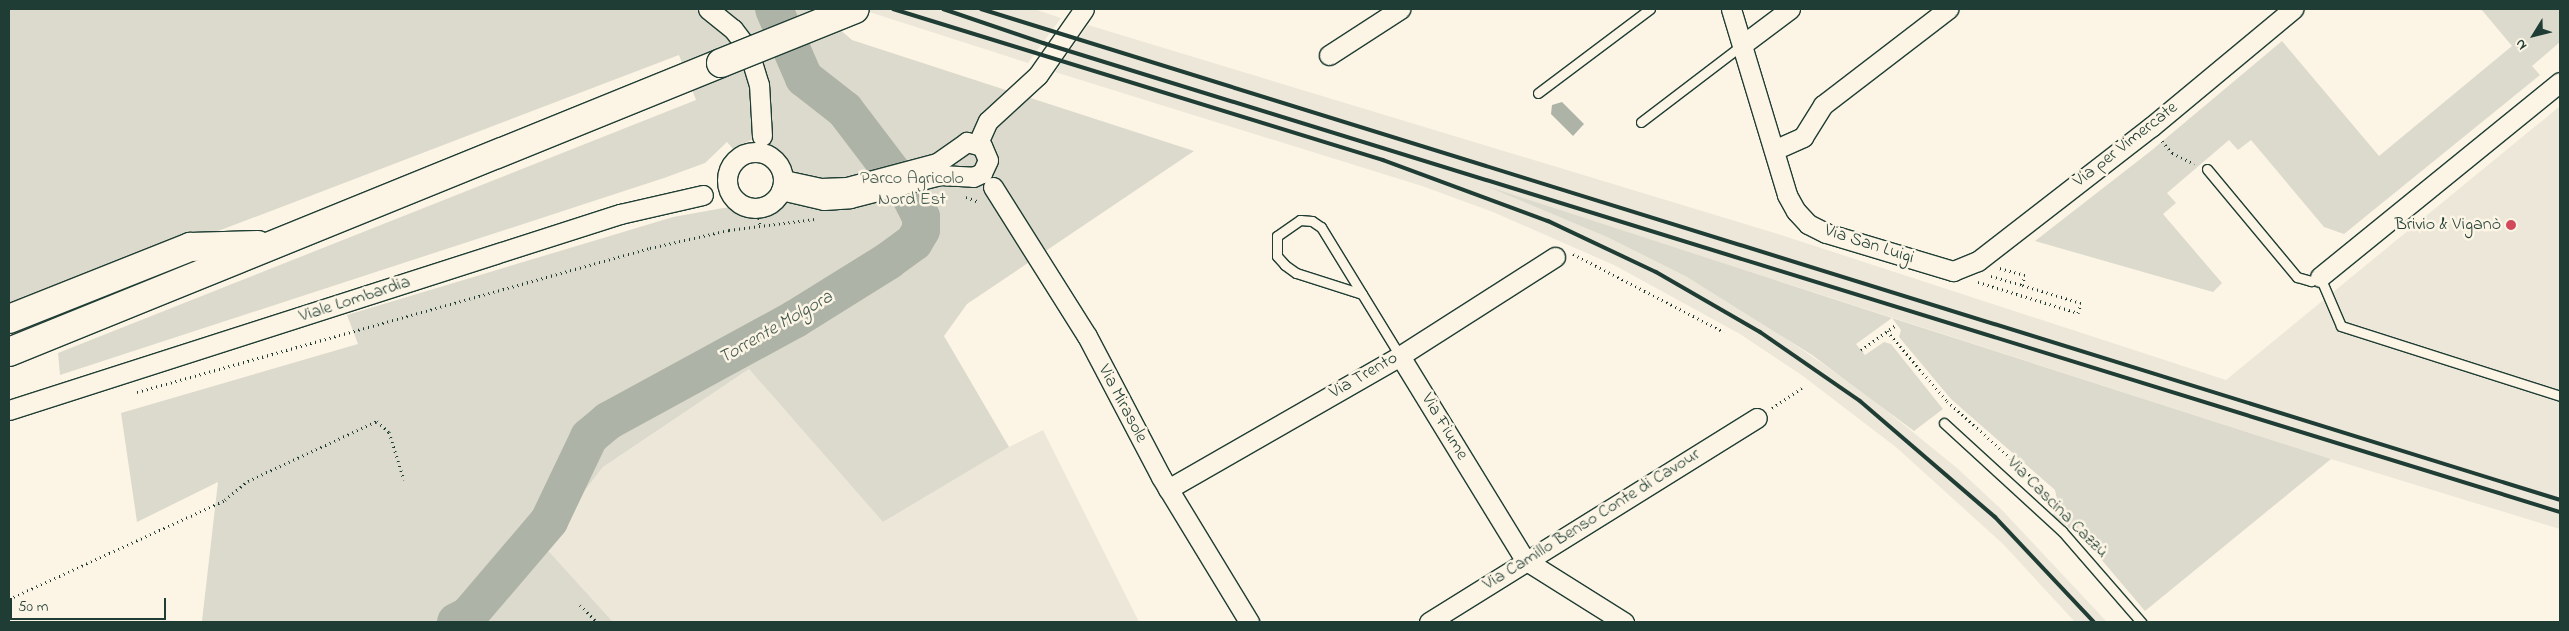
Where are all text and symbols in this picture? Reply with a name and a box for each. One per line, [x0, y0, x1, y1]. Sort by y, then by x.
north arrow [2509, 10, 2559, 60]
text: N [2510, 34, 2533, 54]
street label: Via per Vimercate [2069, 97, 2183, 193]
park label: Parco Agricolo Nord Est [860, 169, 964, 212]
place label: Brivio & Viganò [2395, 214, 2501, 236]
marker: Brivio & Viganò [2505, 219, 2517, 231]
street label: Via San Luigi [1821, 220, 1917, 270]
street label: Viale Lombardia [297, 272, 413, 328]
water label: Torrente Molgora [715, 286, 837, 370]
street label: Via Trento [1326, 348, 1402, 404]
street label: Via Mirasole [1092, 361, 1152, 447]
street label: Via Fiume [1416, 390, 1472, 464]
street label: Via Camillo Benso Conte di Cavour [1479, 444, 1705, 596]
street label: Via Cascina Cazzù [2002, 453, 2112, 563]
scale bar [12, 588, 169, 620]
text: 50 m [18, 596, 48, 618]

